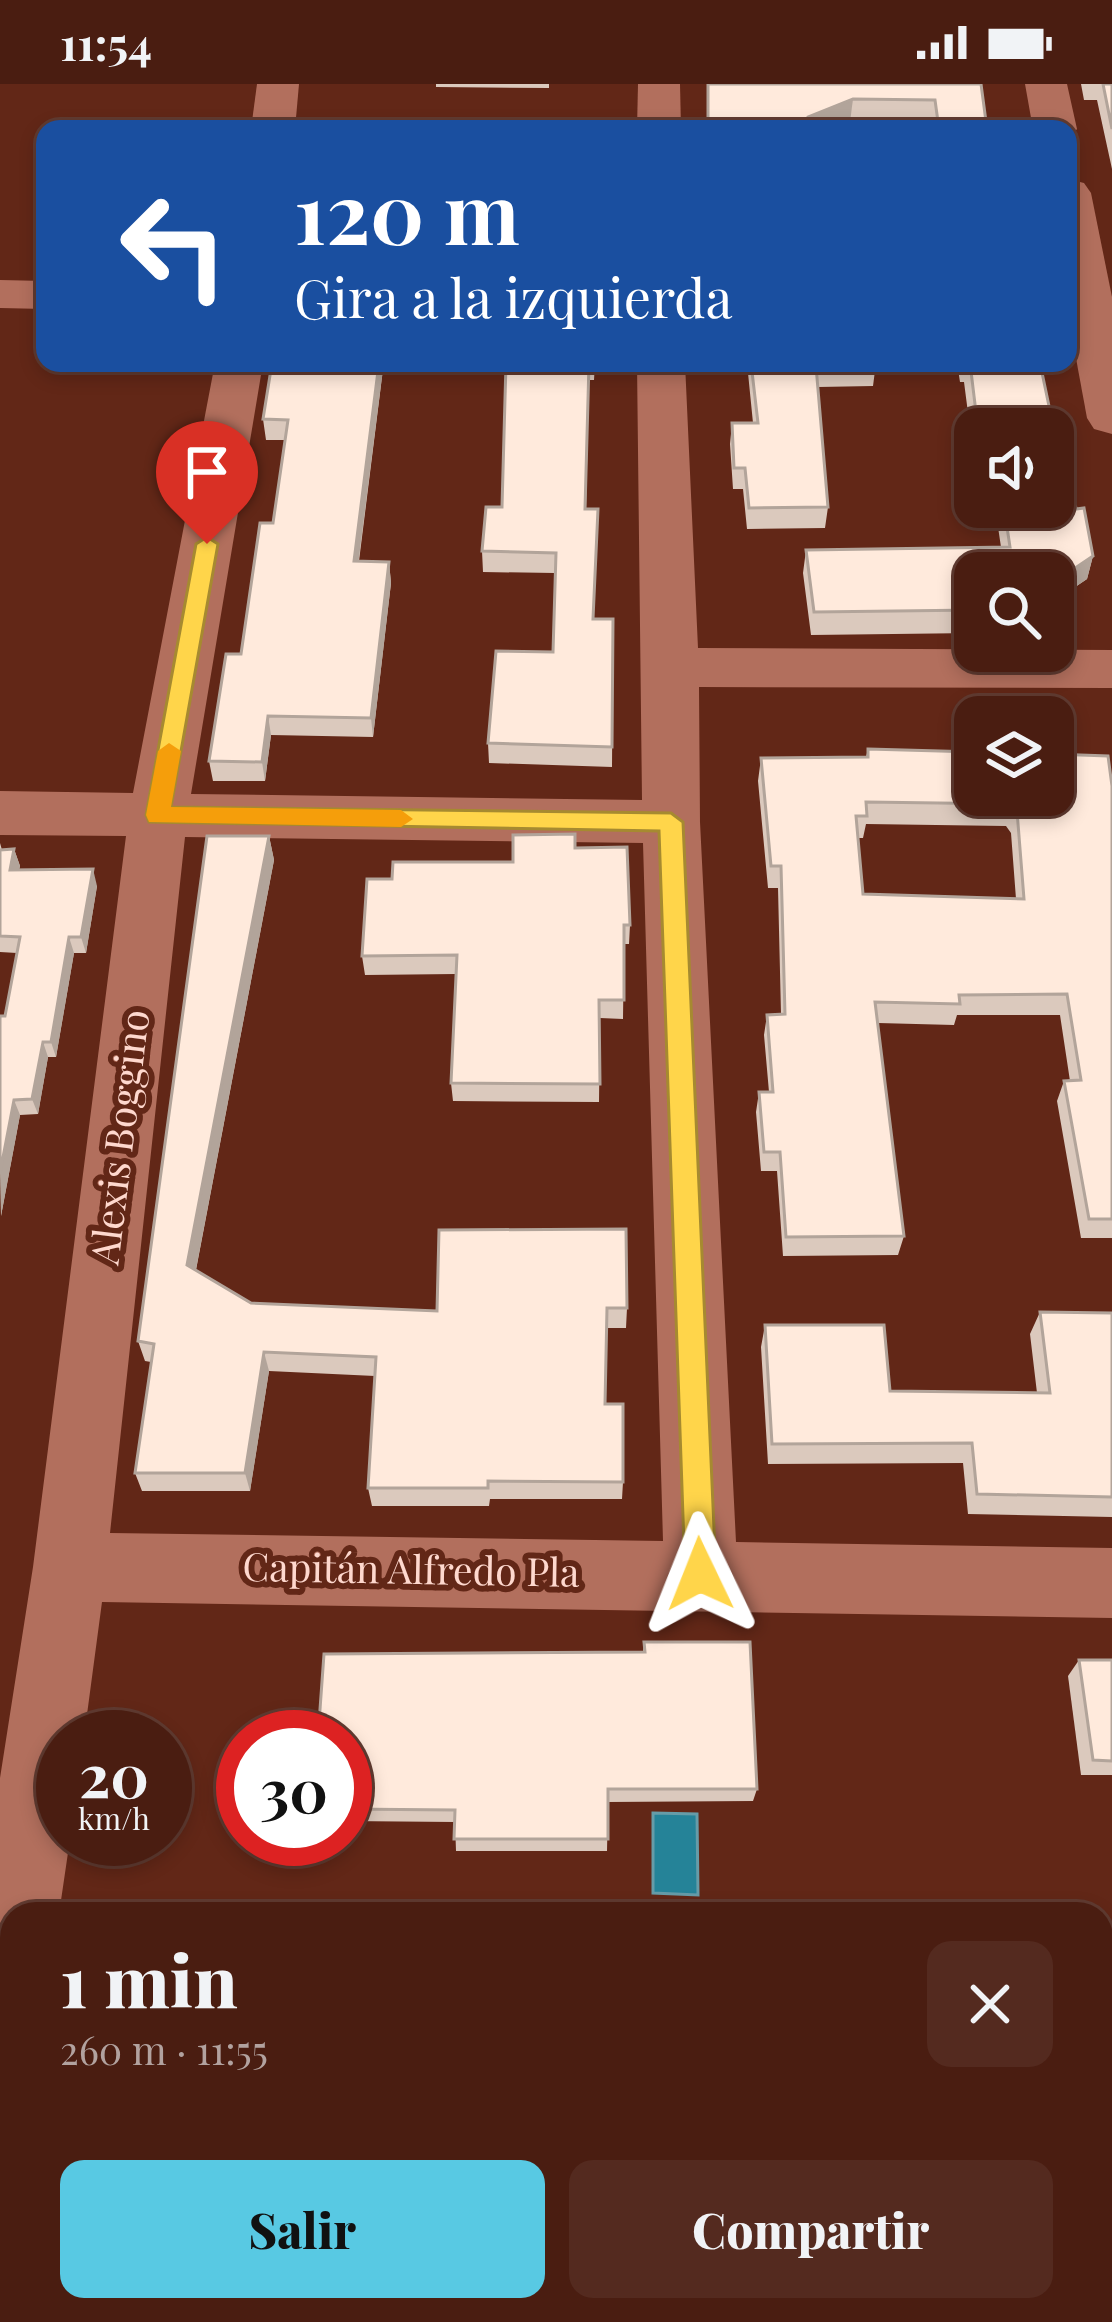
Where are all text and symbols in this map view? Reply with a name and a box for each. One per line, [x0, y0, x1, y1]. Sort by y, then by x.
text: 11:54 [60, 12, 152, 72]
text: 120 m [294, 154, 520, 266]
icon: left [96, 168, 252, 324]
text: Gira a la izquierda [294, 261, 732, 333]
map controls [954, 408, 1074, 816]
button: sound [954, 408, 1074, 528]
pin [156, 421, 258, 544]
icon: arrive [174, 439, 240, 505]
button: search [954, 552, 1074, 672]
button: layers [954, 696, 1074, 816]
street label: Alexis Boggino [76, 1006, 159, 1268]
position arrow [637, 1511, 763, 1637]
street label: Capitán Alfredo Pla [242, 1539, 581, 1597]
speed limit sign: 30 [216, 1710, 372, 1866]
text: 20 [79, 1733, 149, 1813]
text: km/h [78, 1798, 150, 1838]
text: 1 min [60, 1930, 238, 2026]
button: close [927, 1941, 1053, 2067]
text: 260 m · 11:55 [60, 2023, 268, 2075]
button: Salir [60, 2160, 545, 2298]
button: Compartir [569, 2160, 1053, 2298]

